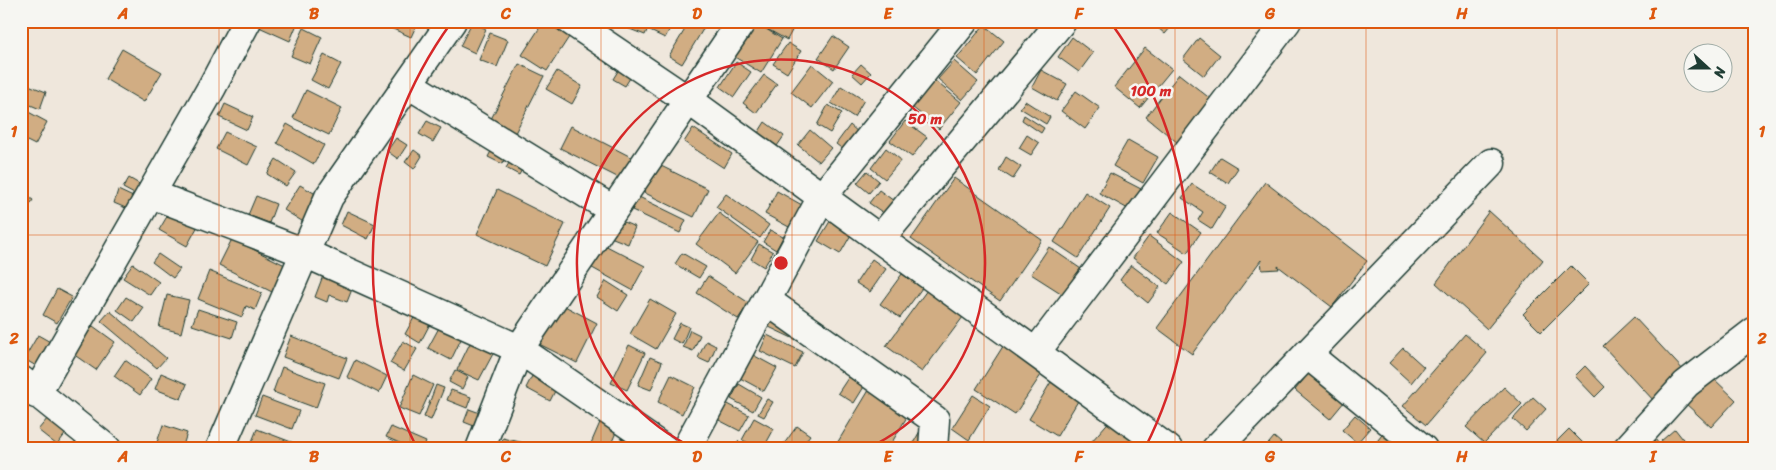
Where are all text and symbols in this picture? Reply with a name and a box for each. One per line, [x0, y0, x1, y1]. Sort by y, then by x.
text: A [117, 0, 128, 28]
text: B [309, 0, 320, 28]
text: C [500, 0, 512, 28]
text: D [692, 0, 702, 28]
text: E [884, 0, 894, 28]
text: F [1074, 0, 1085, 28]
text: G [1264, 0, 1276, 28]
text: H [1455, 0, 1468, 28]
text: I [1649, 0, 1658, 28]
north arrow [1684, 42, 1734, 92]
text: N [1706, 63, 1733, 82]
text: 100 m [1131, 78, 1172, 104]
text: 50 m [908, 106, 943, 132]
text: 1 [11, 117, 18, 146]
text: 1 [1759, 117, 1766, 146]
centre of rings [772, 254, 790, 272]
text: 2 [8, 324, 19, 353]
text: 2 [1756, 324, 1767, 353]
text: A [117, 442, 128, 470]
text: B [309, 442, 320, 470]
text: C [500, 442, 512, 470]
text: D [692, 442, 702, 470]
text: E [884, 442, 894, 470]
text: F [1074, 442, 1085, 470]
text: G [1264, 442, 1276, 470]
text: H [1455, 442, 1468, 470]
text: I [1649, 442, 1658, 470]

